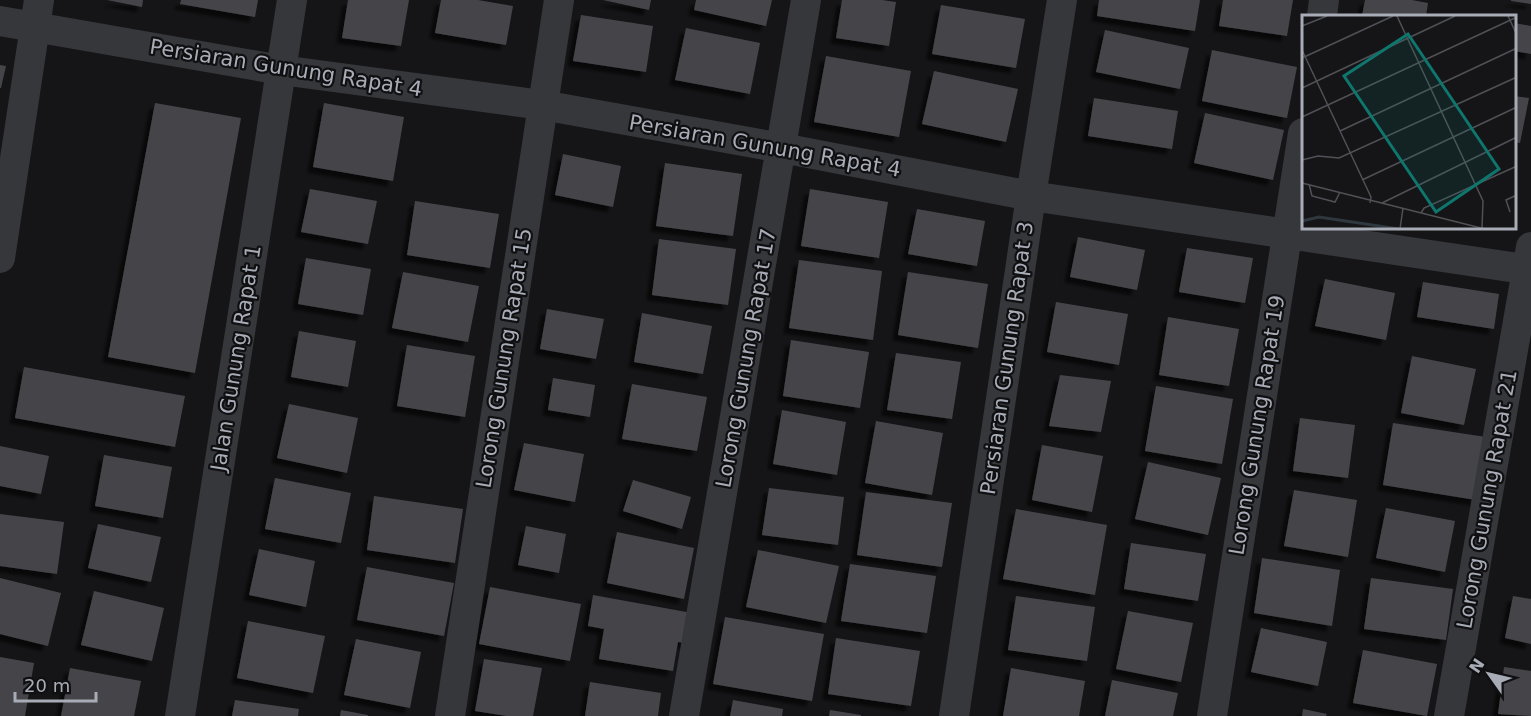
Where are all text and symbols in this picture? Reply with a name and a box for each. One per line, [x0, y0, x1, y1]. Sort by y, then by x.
inset map [1302, 15, 1516, 230]
street label: Persiaran Gunung Rapat 4 [148, 35, 424, 101]
street label: Persiaran Gunung Rapat 4 [627, 110, 903, 182]
street label: Persiaran Gunung Rapat 3 [976, 220, 1038, 496]
street label: Lorong Gunung Rapat 15 [472, 226, 536, 490]
street label: Lorong Gunung Rapat 17 [711, 226, 781, 490]
street label: Jalan Gunung Rapat 1 [206, 243, 266, 475]
street label: Lorong Gunung Rapat 19 [1225, 293, 1289, 557]
street label: Lorong Gunung Rapat 21 [1452, 367, 1522, 631]
north arrow [1459, 644, 1519, 704]
text: N [1465, 655, 1489, 677]
scale bar [15, 665, 96, 703]
text: 20 m [24, 675, 70, 696]

